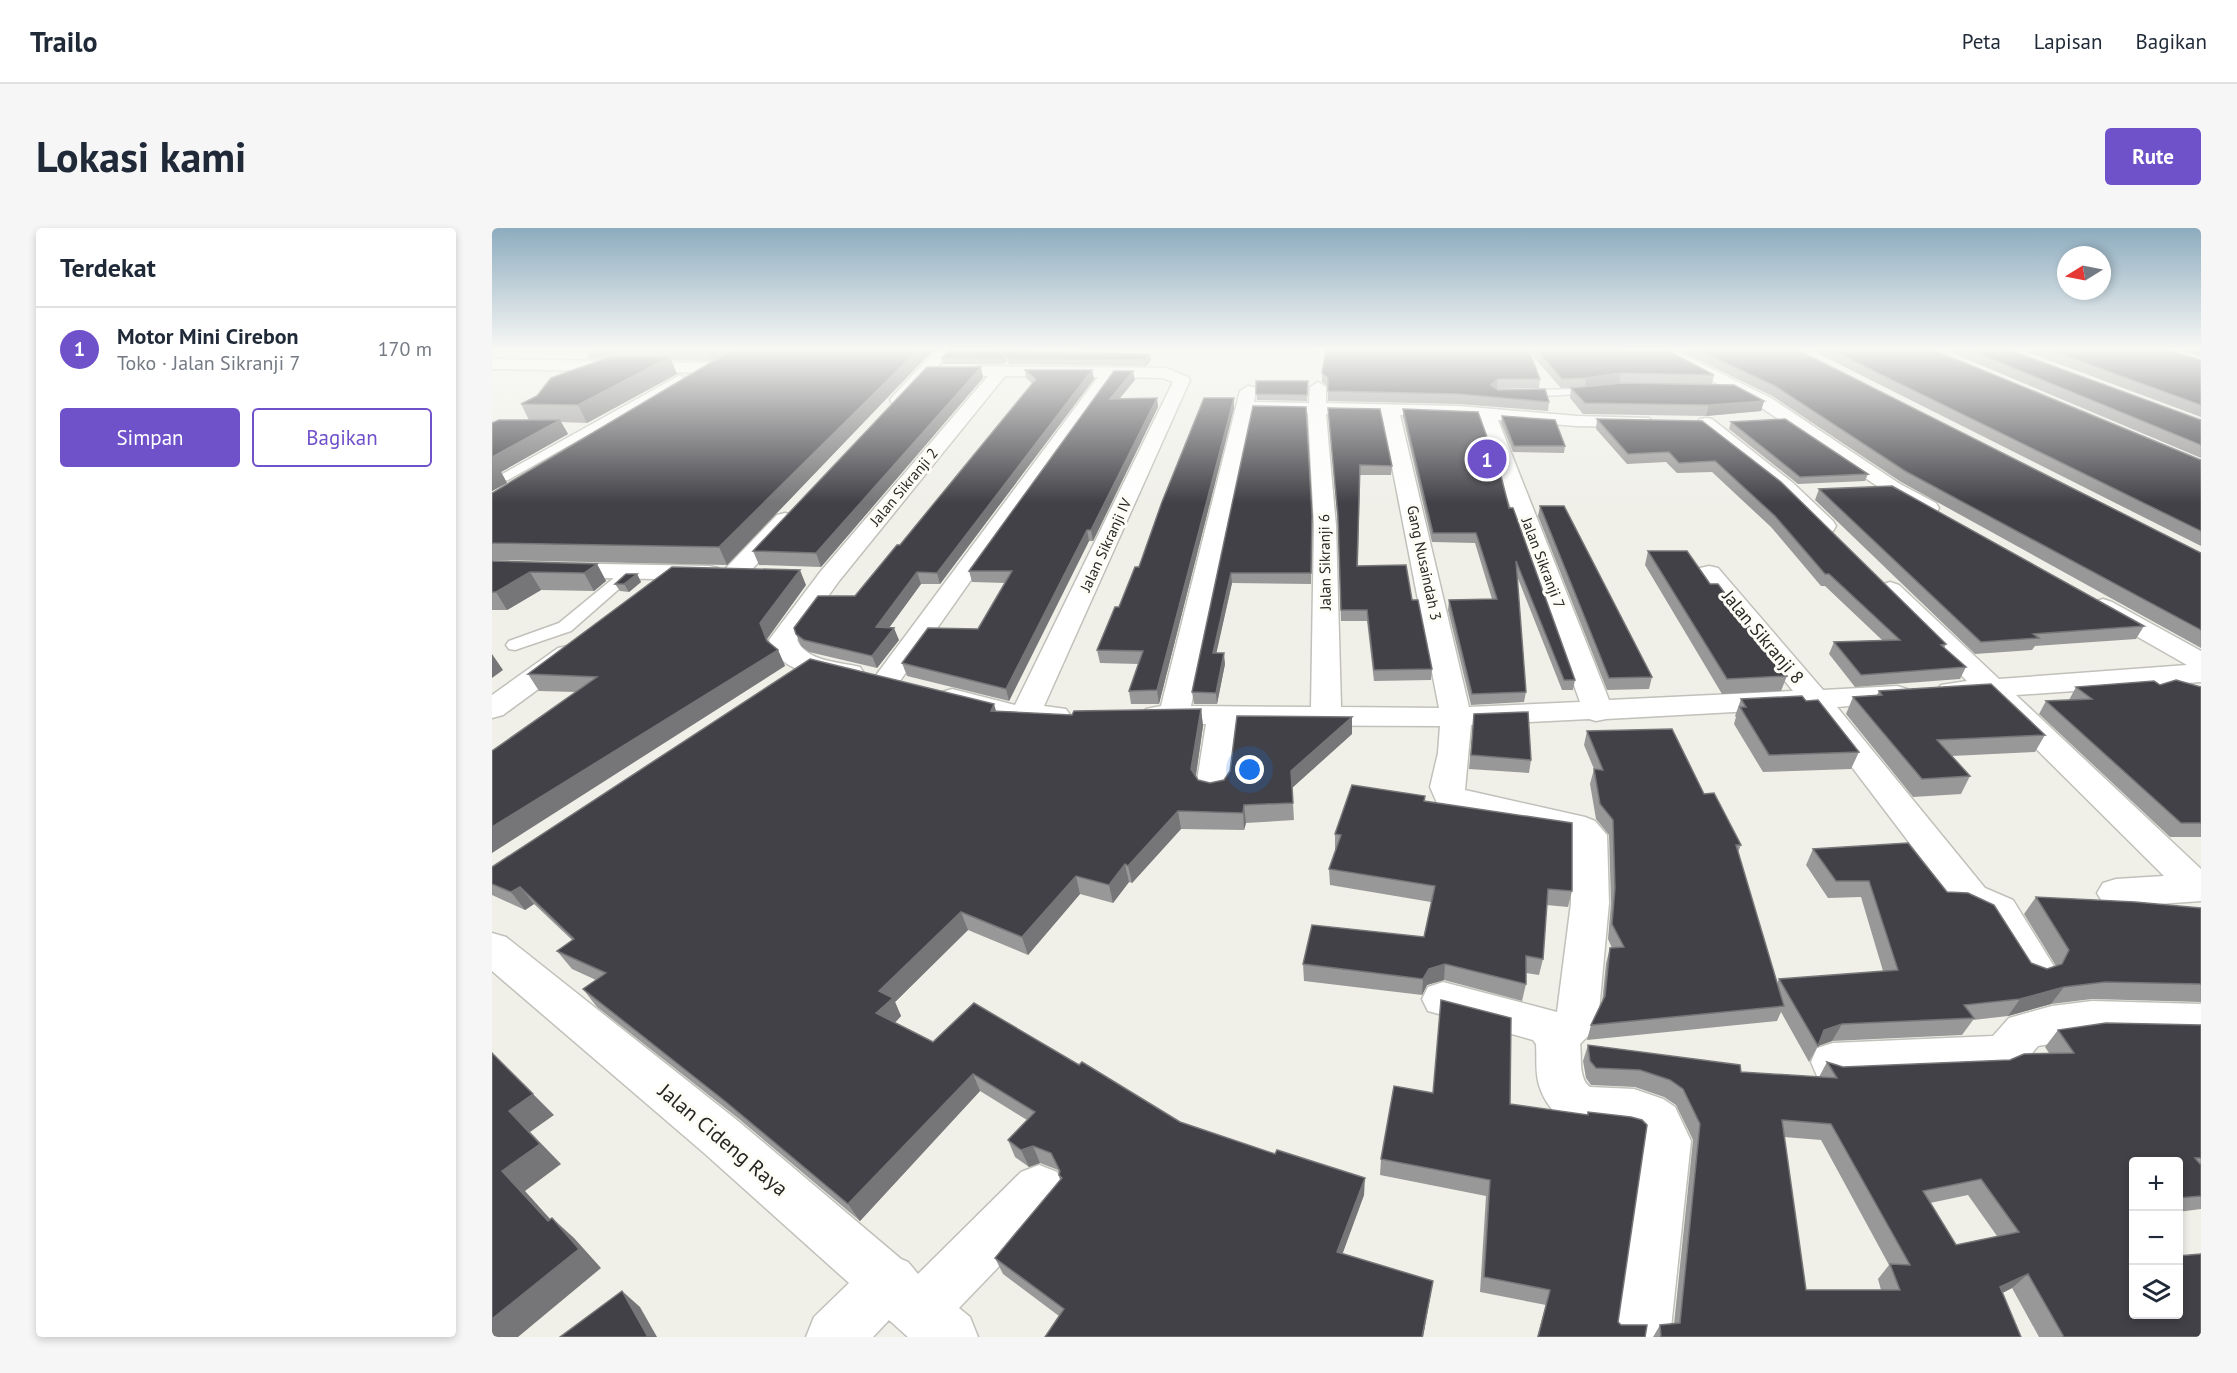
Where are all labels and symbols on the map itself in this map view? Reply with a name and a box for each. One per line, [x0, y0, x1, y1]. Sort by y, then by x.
north arrow [2057, 246, 2111, 300]
pin: 1 [1468, 436, 1506, 482]
street label: Jalan Sikranji 2 [865, 444, 942, 530]
street label: Jalan Sikranji IV [1075, 495, 1136, 595]
street label: Gang Nusaindah 3 [1403, 504, 1446, 622]
street label: Jalan Sikranji 6 [1314, 514, 1335, 611]
street label: Jalan Sikranji 7 [1517, 514, 1570, 611]
street label: Jalan Sikranji 8 [1717, 584, 1809, 688]
your location [1235, 755, 1264, 784]
street label: Jalan Cideng Raya [652, 1077, 794, 1202]

